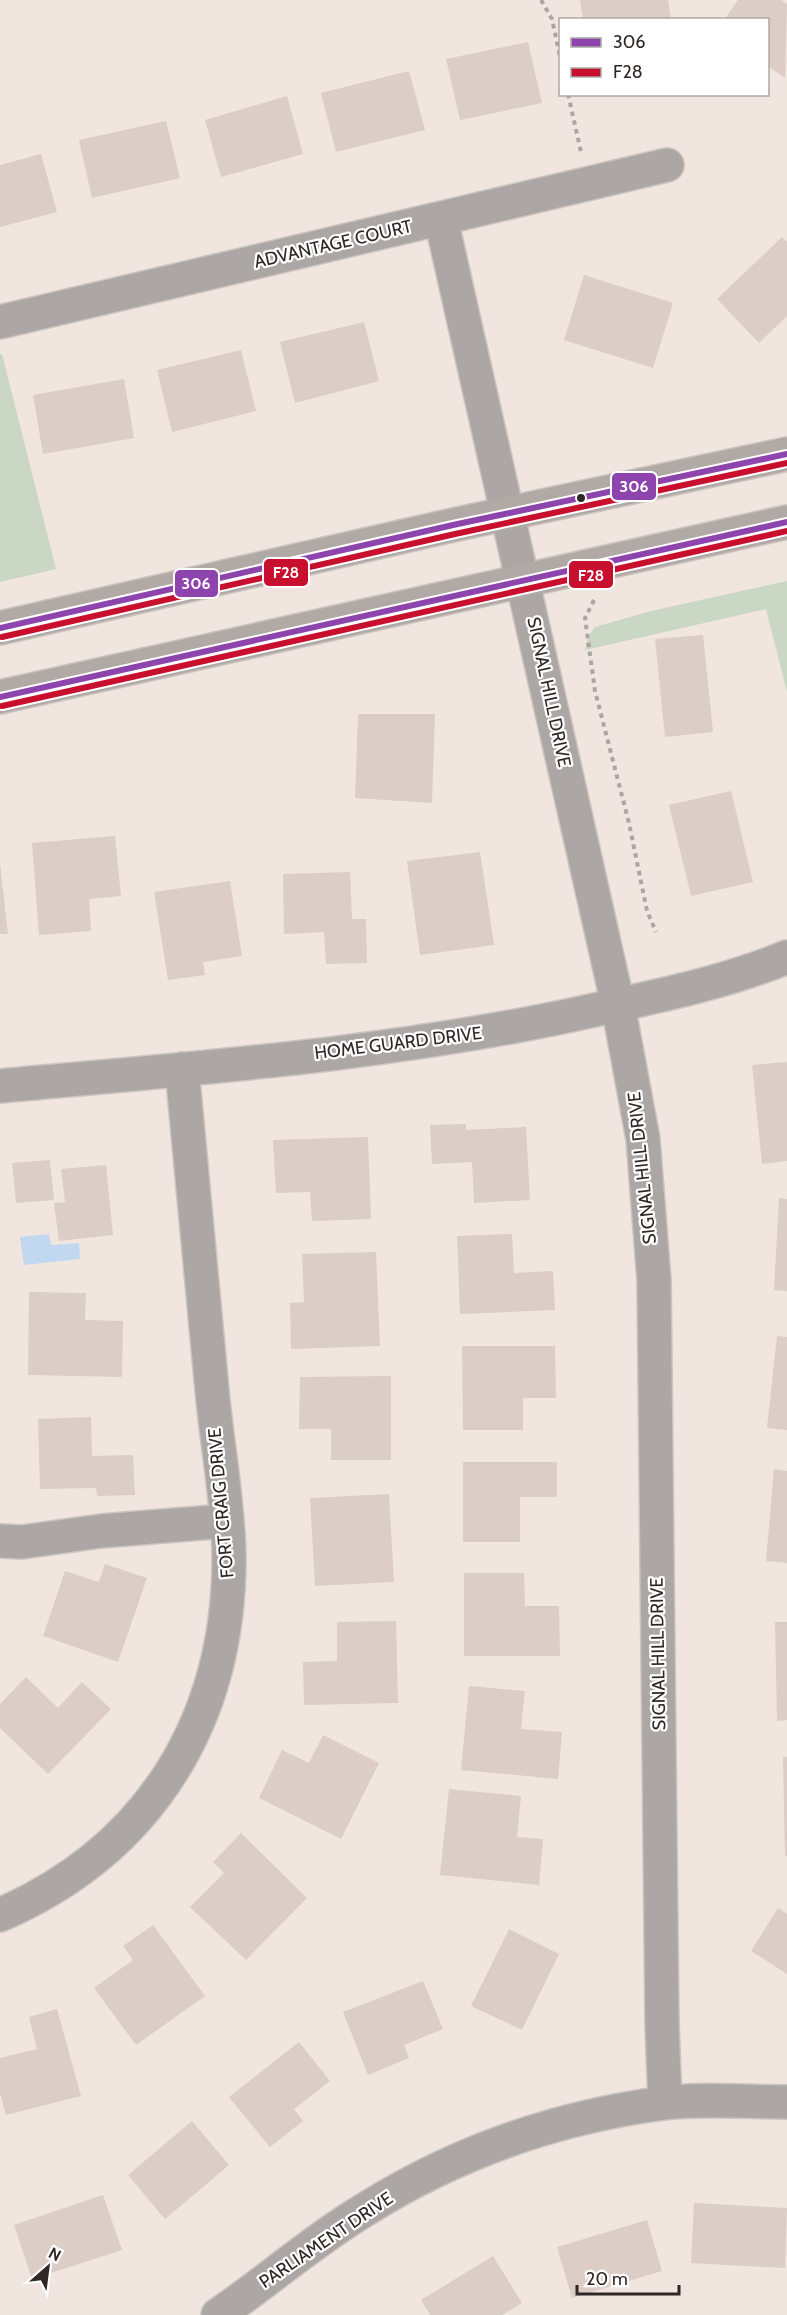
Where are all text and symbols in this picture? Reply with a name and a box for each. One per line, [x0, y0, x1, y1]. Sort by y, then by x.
legend [559, 18, 769, 96]
text: 306 [613, 31, 646, 53]
text: F28 [613, 61, 643, 83]
street label: ADVANTAGE COURT [252, 215, 414, 273]
line badge: 306 [611, 472, 657, 501]
text: 306 [620, 477, 648, 496]
unlabelled marker [575, 492, 587, 504]
line badge: F28 [263, 558, 309, 587]
line badge: F28 [568, 560, 614, 589]
text: F28 [273, 563, 299, 582]
text: F28 [578, 566, 604, 585]
line badge: 306 [174, 569, 219, 598]
text: 306 [182, 574, 210, 593]
street label: SIGNAL HILL DRIVE [522, 615, 576, 769]
street label: HOME GUARD DRIVE [313, 1022, 483, 1064]
street label: SIGNAL HILL DRIVE [623, 1091, 661, 1245]
street label: FORT CRAIG DRIVE [203, 1427, 239, 1579]
street label: SIGNAL HILL DRIVE [646, 1577, 670, 1731]
street label: PARLIAMENT DRIVE [255, 2187, 397, 2293]
north arrow [18, 2237, 78, 2297]
text: N [45, 2243, 64, 2265]
scale bar [577, 2258, 679, 2296]
text: 20 m [586, 2268, 628, 2290]

